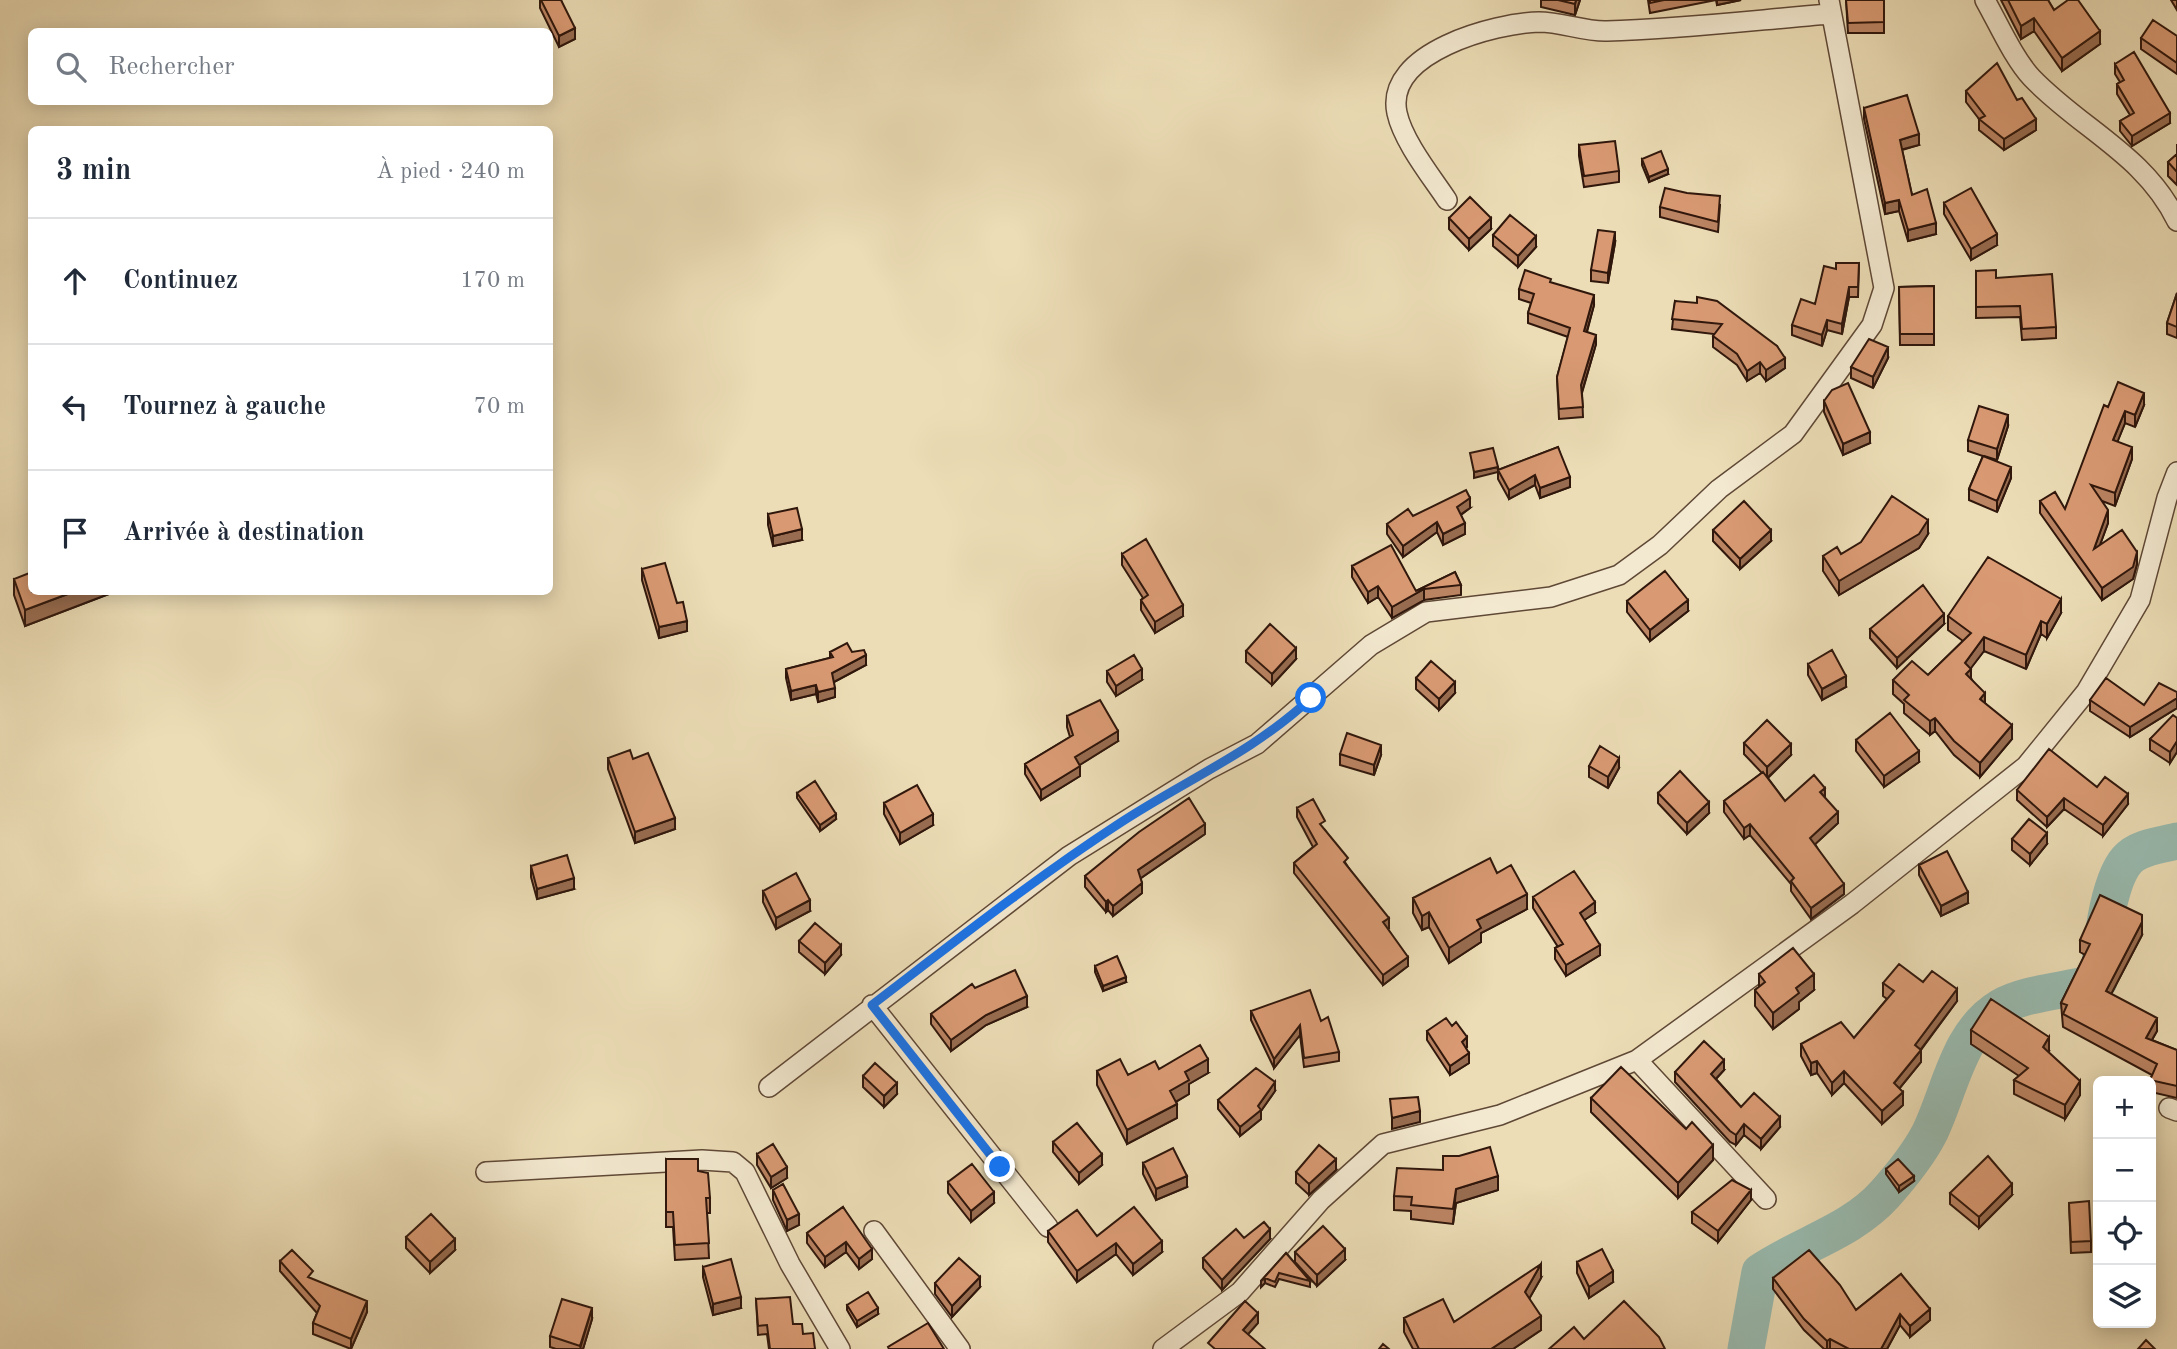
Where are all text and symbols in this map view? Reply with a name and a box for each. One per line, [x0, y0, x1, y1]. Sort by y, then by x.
search box [28, 28, 553, 105]
icon: search [52, 48, 90, 86]
text: Rechercher [108, 54, 235, 80]
text: 3 min [56, 156, 131, 186]
text: À pied · 240 m [376, 160, 525, 183]
icon: ahead [56, 262, 94, 300]
text: Continuez [123, 268, 238, 294]
text: 170 m [460, 269, 525, 292]
icon: left [56, 388, 94, 426]
text: Tournez à gauche [123, 394, 326, 420]
text: 70 m [474, 395, 525, 418]
icon: arrive [56, 514, 94, 552]
text: Arrivée à destination [123, 520, 365, 546]
route start [1295, 682, 1326, 713]
map controls [2093, 1076, 2156, 1328]
button: + [2093, 1076, 2156, 1139]
button: − [2093, 1139, 2156, 1202]
route end [984, 1151, 1015, 1182]
button: locate [2093, 1202, 2156, 1265]
button: layers [2093, 1265, 2156, 1328]

